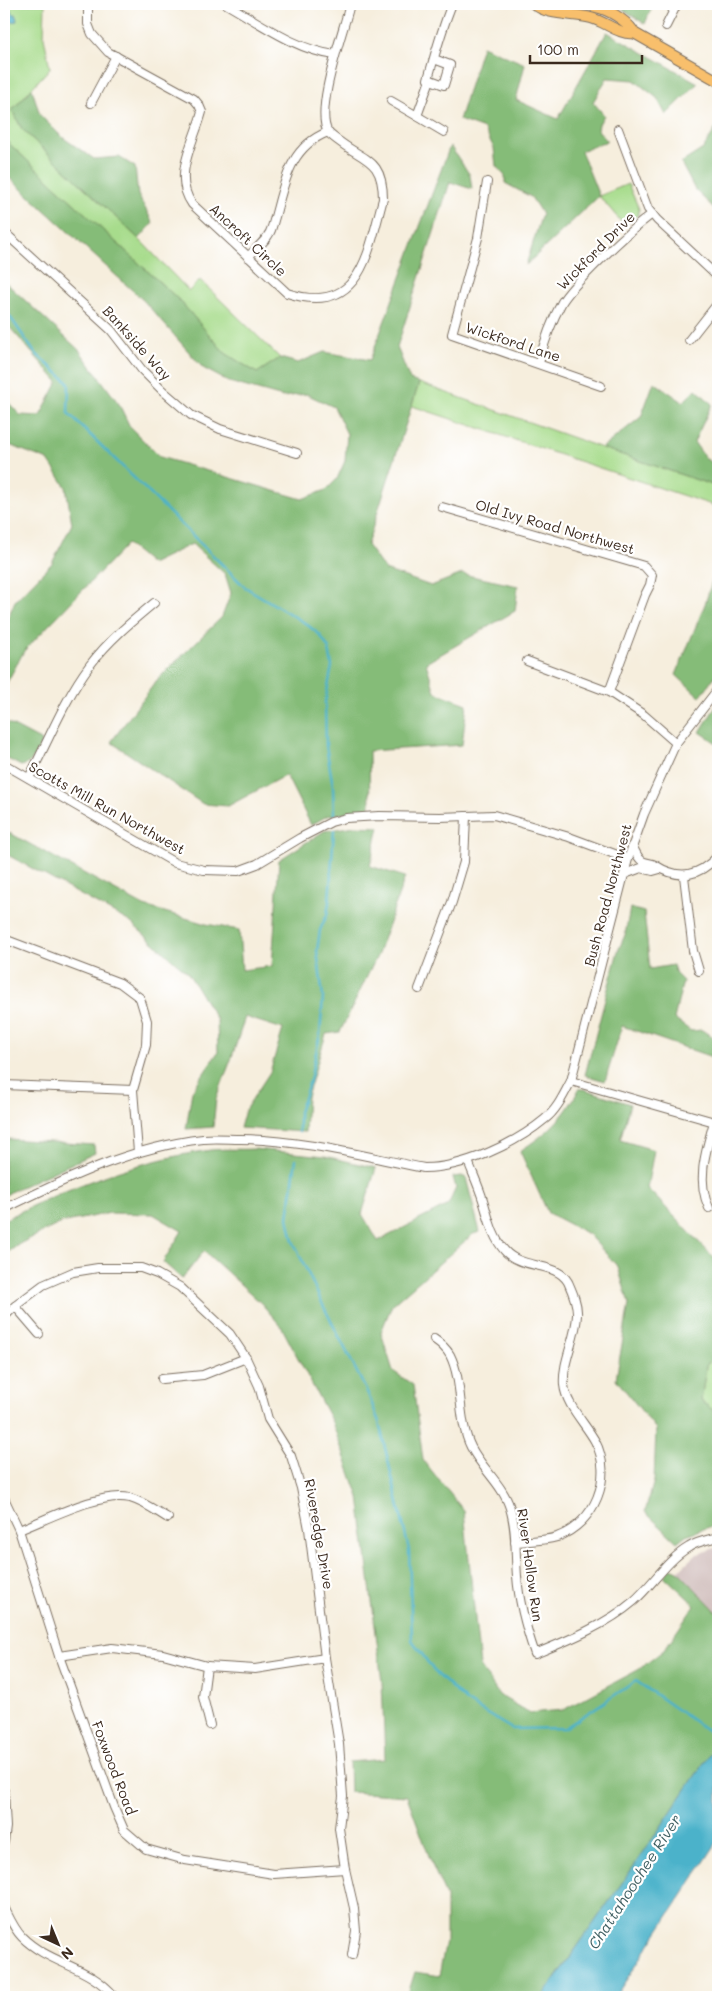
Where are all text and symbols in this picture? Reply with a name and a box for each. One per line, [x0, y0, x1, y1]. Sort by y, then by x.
scale bar [530, 32, 642, 64]
text: 100 m [537, 39, 579, 59]
street label: Ancroft Circle [206, 199, 291, 280]
street label: Wickford Drive [552, 207, 639, 294]
street label: Bankside Way [99, 301, 176, 384]
street label: Wickford Lane [463, 317, 563, 366]
street label: Old Ivy Road Northwest [473, 495, 637, 558]
street label: Scotts Mill Run Northwest [26, 757, 189, 859]
street label: Bush Road Northwest [579, 821, 636, 968]
street label: Riveredge Drive [300, 1477, 339, 1591]
street label: River Hollow Run [513, 1507, 548, 1623]
street label: Foxwood Road [88, 1718, 141, 1818]
water label: Chattahoochee River [583, 1810, 686, 1953]
north arrow [32, 1918, 82, 1968]
text: N [57, 1943, 78, 1964]

